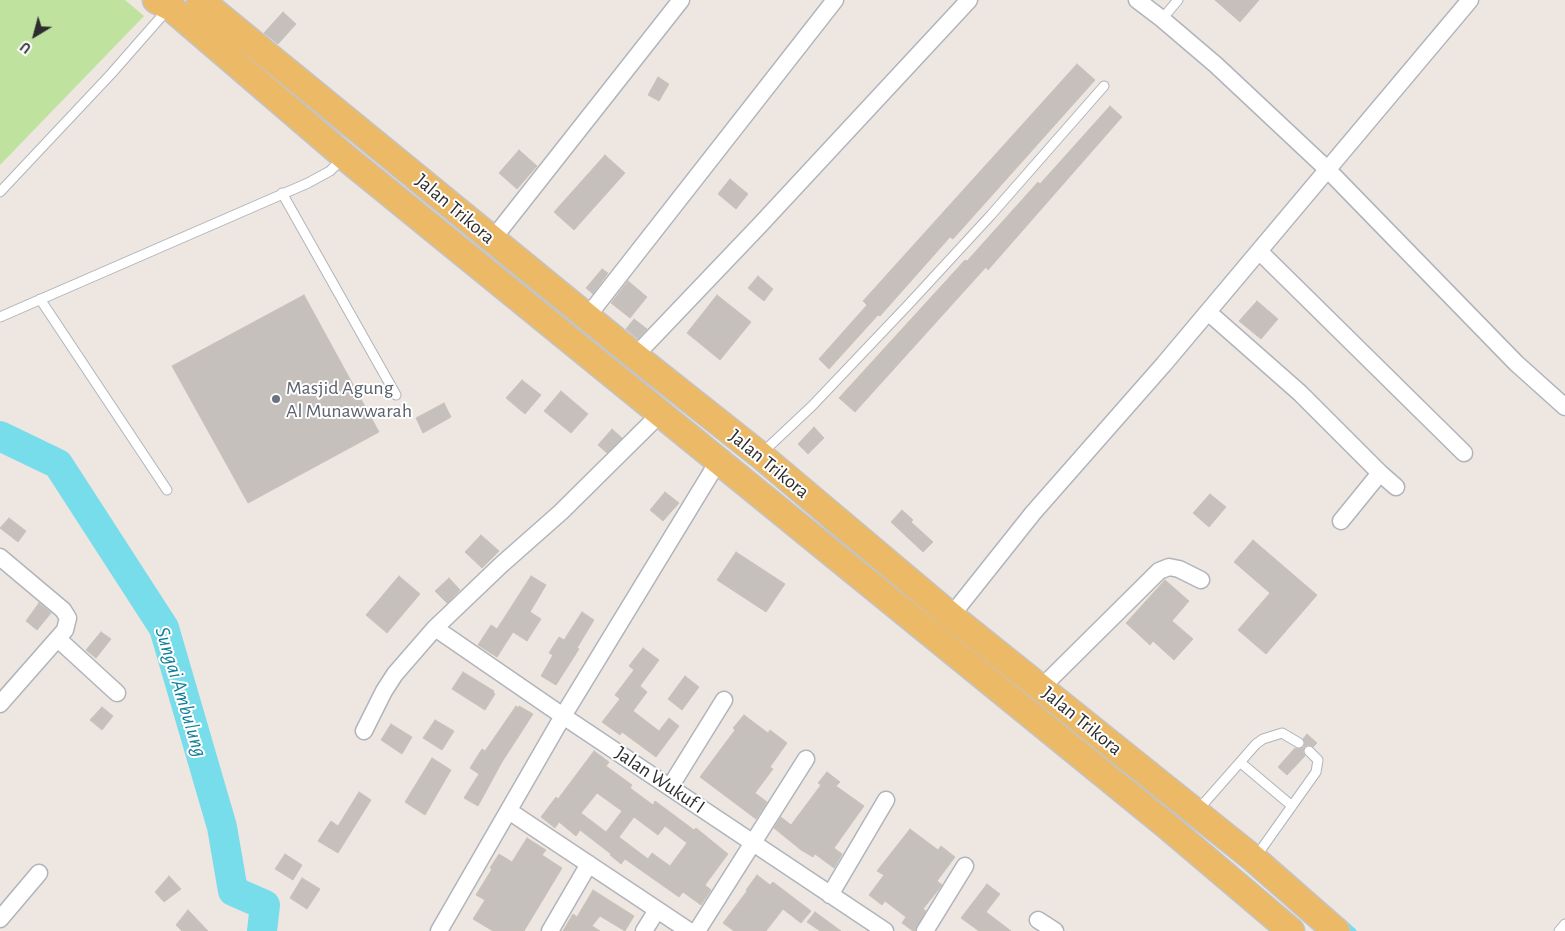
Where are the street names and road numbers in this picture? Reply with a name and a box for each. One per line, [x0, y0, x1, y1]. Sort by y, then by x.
street label: Jalan Trikora [410, 169, 500, 249]
street label: Jalan Trikora [724, 424, 814, 504]
street label: Jalan Trikora [1037, 681, 1127, 761]
street label: Jalan Wukuf I [610, 741, 710, 819]

